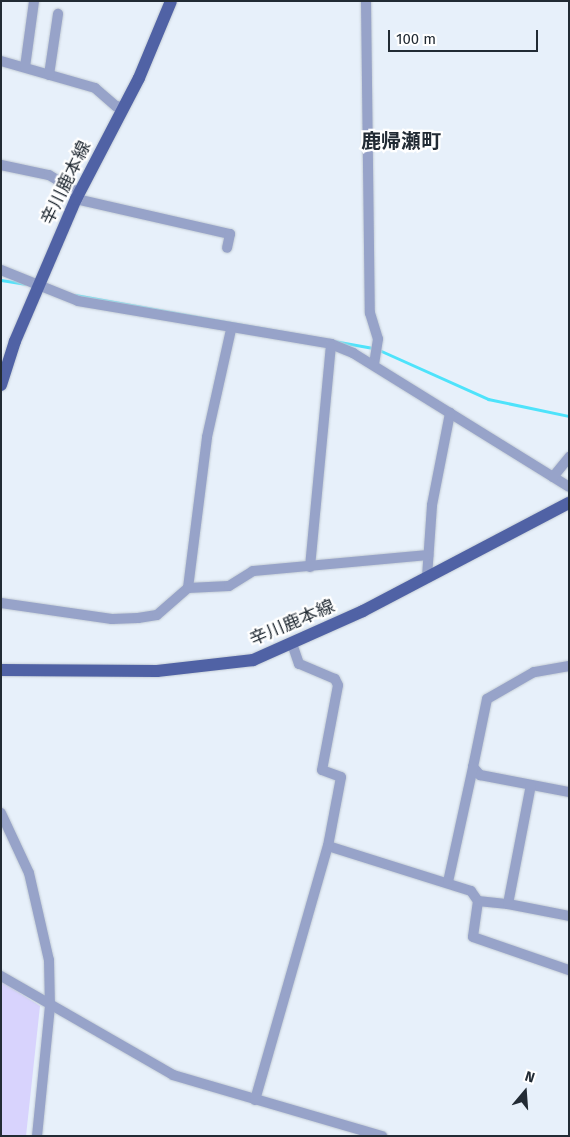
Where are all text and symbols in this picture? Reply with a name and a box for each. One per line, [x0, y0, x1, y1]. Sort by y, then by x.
scale bar [390, 20, 540, 52]
text: 100 m [396, 30, 436, 48]
district label: 鹿帰瀬町 [361, 129, 441, 153]
street label: 辛川鹿本線 [37, 138, 95, 228]
street label: 辛川鹿本線 [246, 595, 338, 651]
north arrow [500, 1067, 550, 1117]
text: N [523, 1068, 537, 1087]

